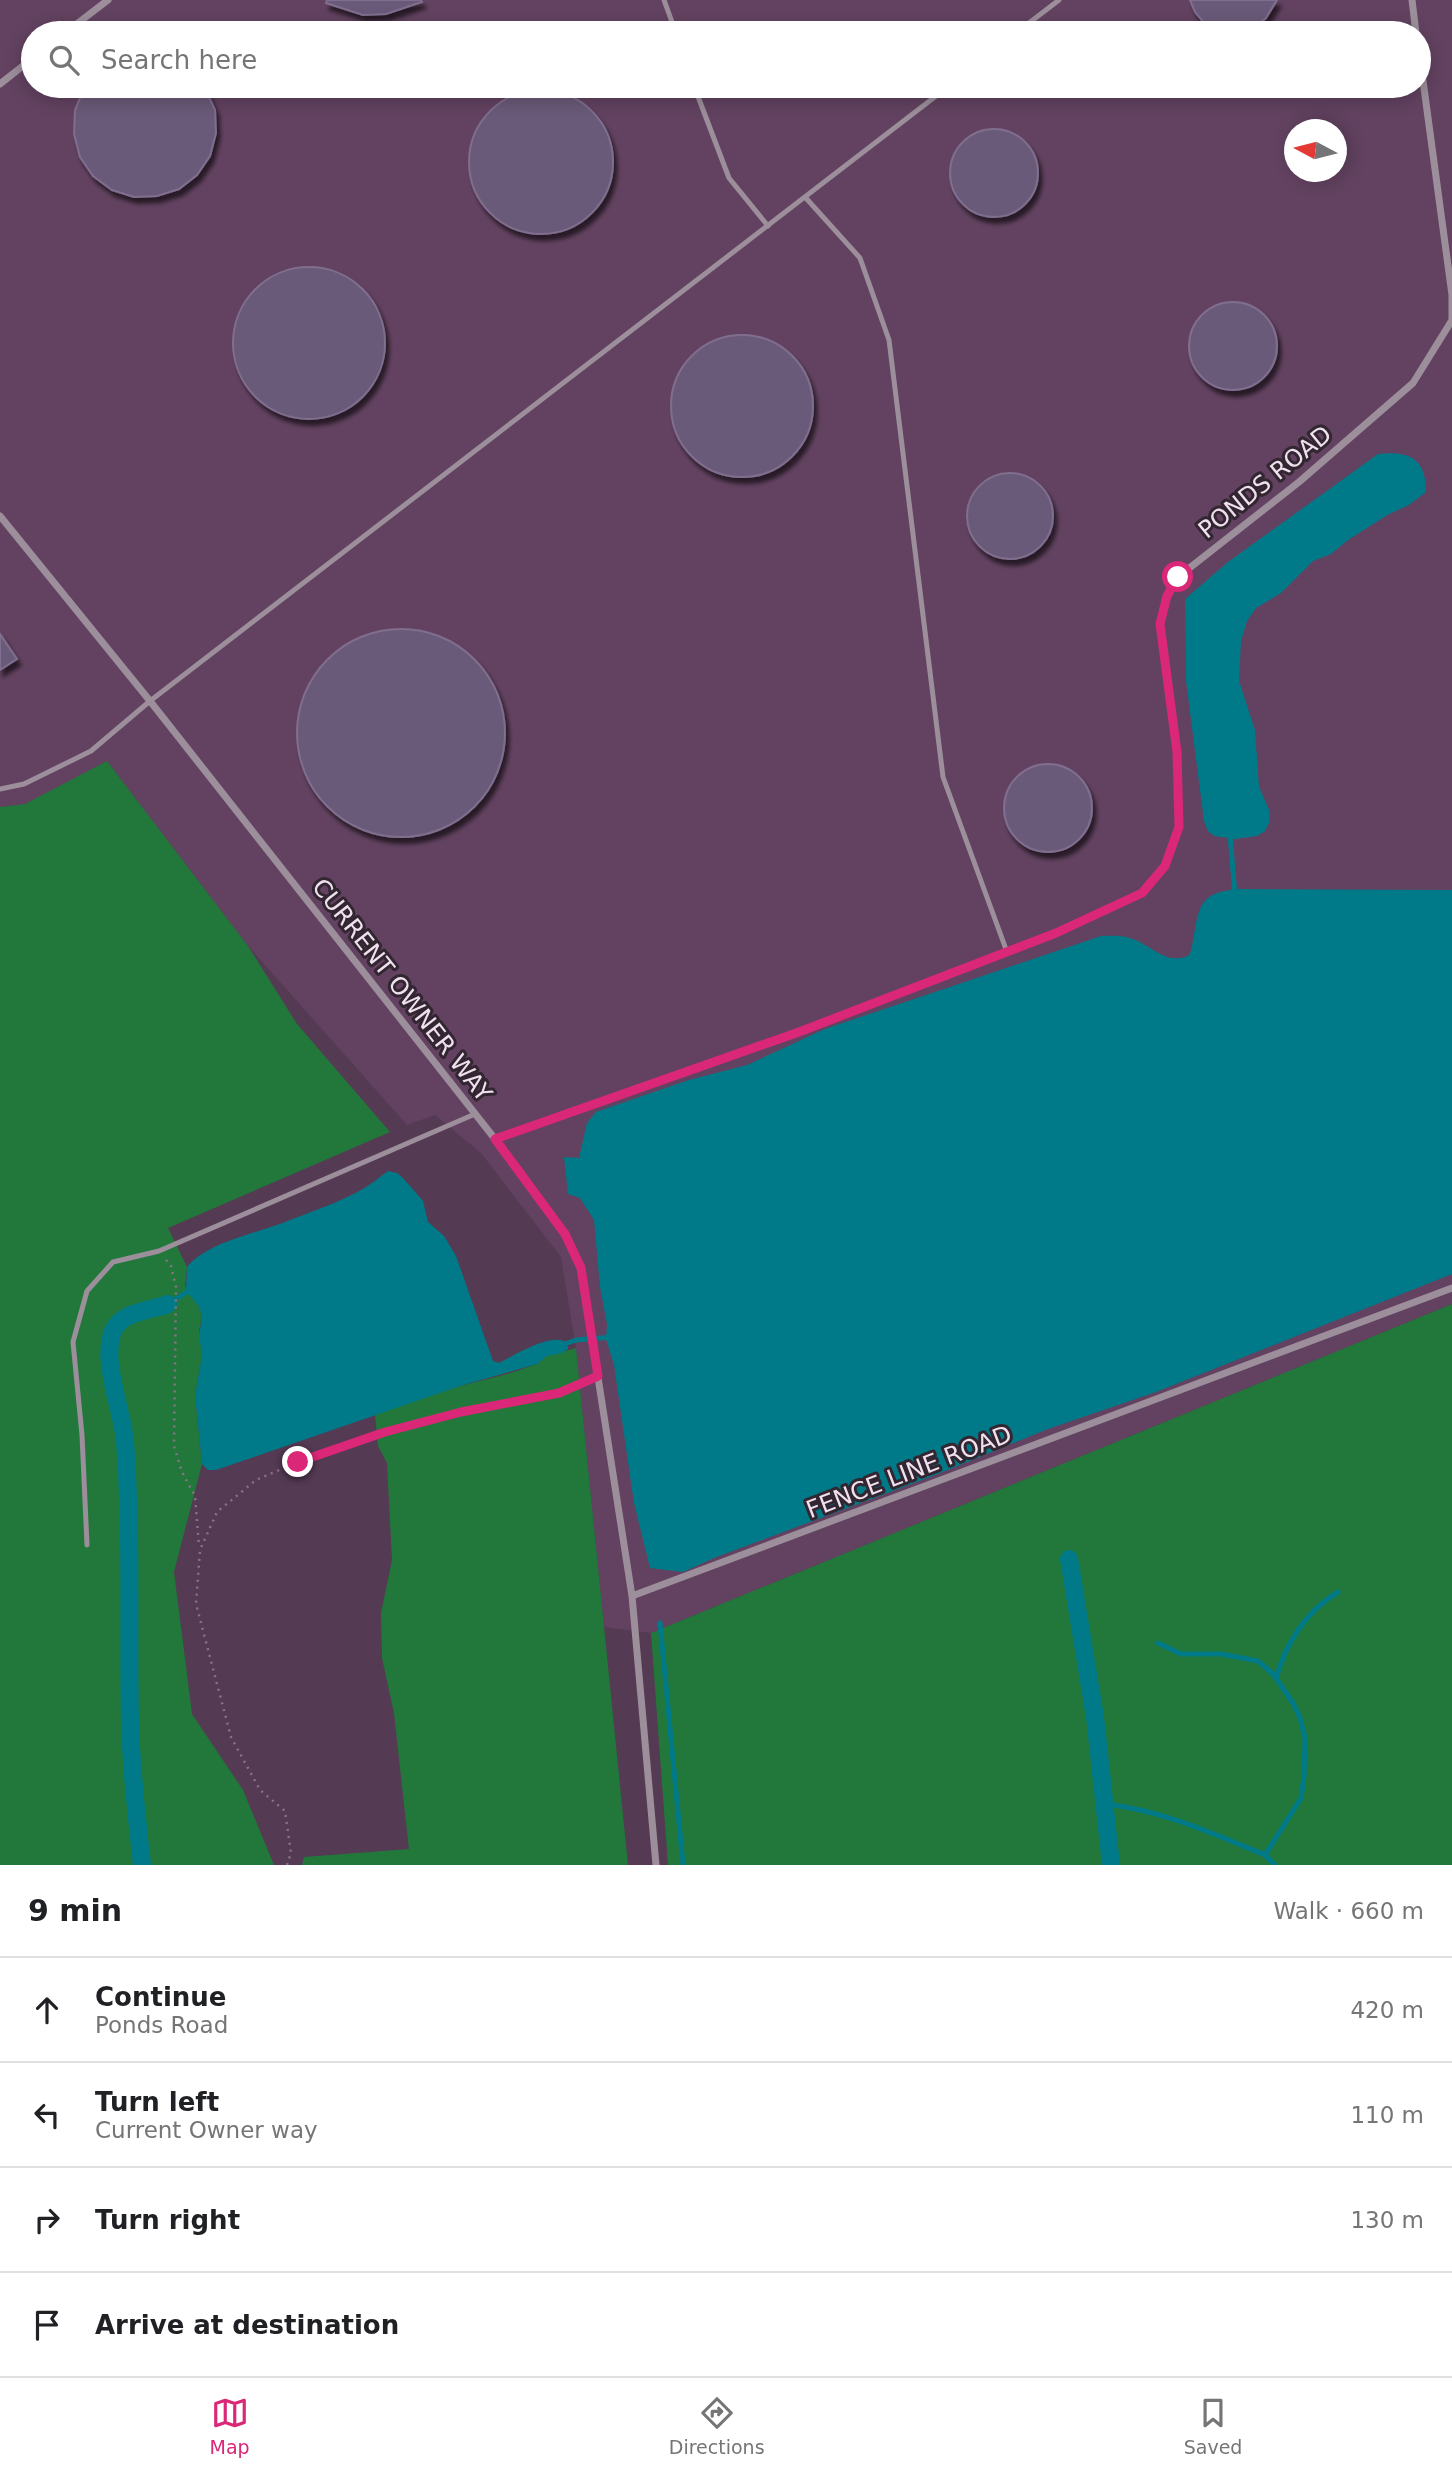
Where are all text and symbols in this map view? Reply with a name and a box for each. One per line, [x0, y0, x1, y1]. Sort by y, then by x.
search box [21, 21, 1431, 98]
icon: search [45, 41, 83, 79]
text: Search here [101, 45, 257, 75]
north arrow [1284, 119, 1347, 182]
street label: PONDS ROAD [1193, 420, 1337, 544]
route start [1162, 561, 1193, 592]
street label: CURRENT OWNER WAY [306, 873, 498, 1107]
street label: FENCE LINE ROAD [802, 1420, 1016, 1524]
route end [282, 1446, 313, 1477]
text: 9 min [28, 1893, 122, 1928]
text: Walk · 660 m [1273, 1898, 1424, 1924]
text: Continue [95, 1982, 226, 2012]
icon: ahead [28, 1991, 66, 2029]
text: 420 m [1350, 1997, 1424, 2023]
text: Ponds Road [95, 2012, 228, 2038]
text: Turn left [95, 2087, 219, 2117]
icon: left [28, 2096, 66, 2134]
text: 110 m [1350, 2102, 1424, 2128]
text: Current Owner way [95, 2117, 318, 2143]
icon: right [28, 2201, 66, 2239]
text: Turn right [95, 2205, 240, 2235]
text: 130 m [1350, 2207, 1424, 2233]
icon: arrive [28, 2306, 66, 2344]
text: Arrive at destination [95, 2310, 399, 2340]
tab: Map [210, 2394, 250, 2458]
tab: Directions [669, 2394, 765, 2458]
tab: Saved [1184, 2394, 1242, 2458]

